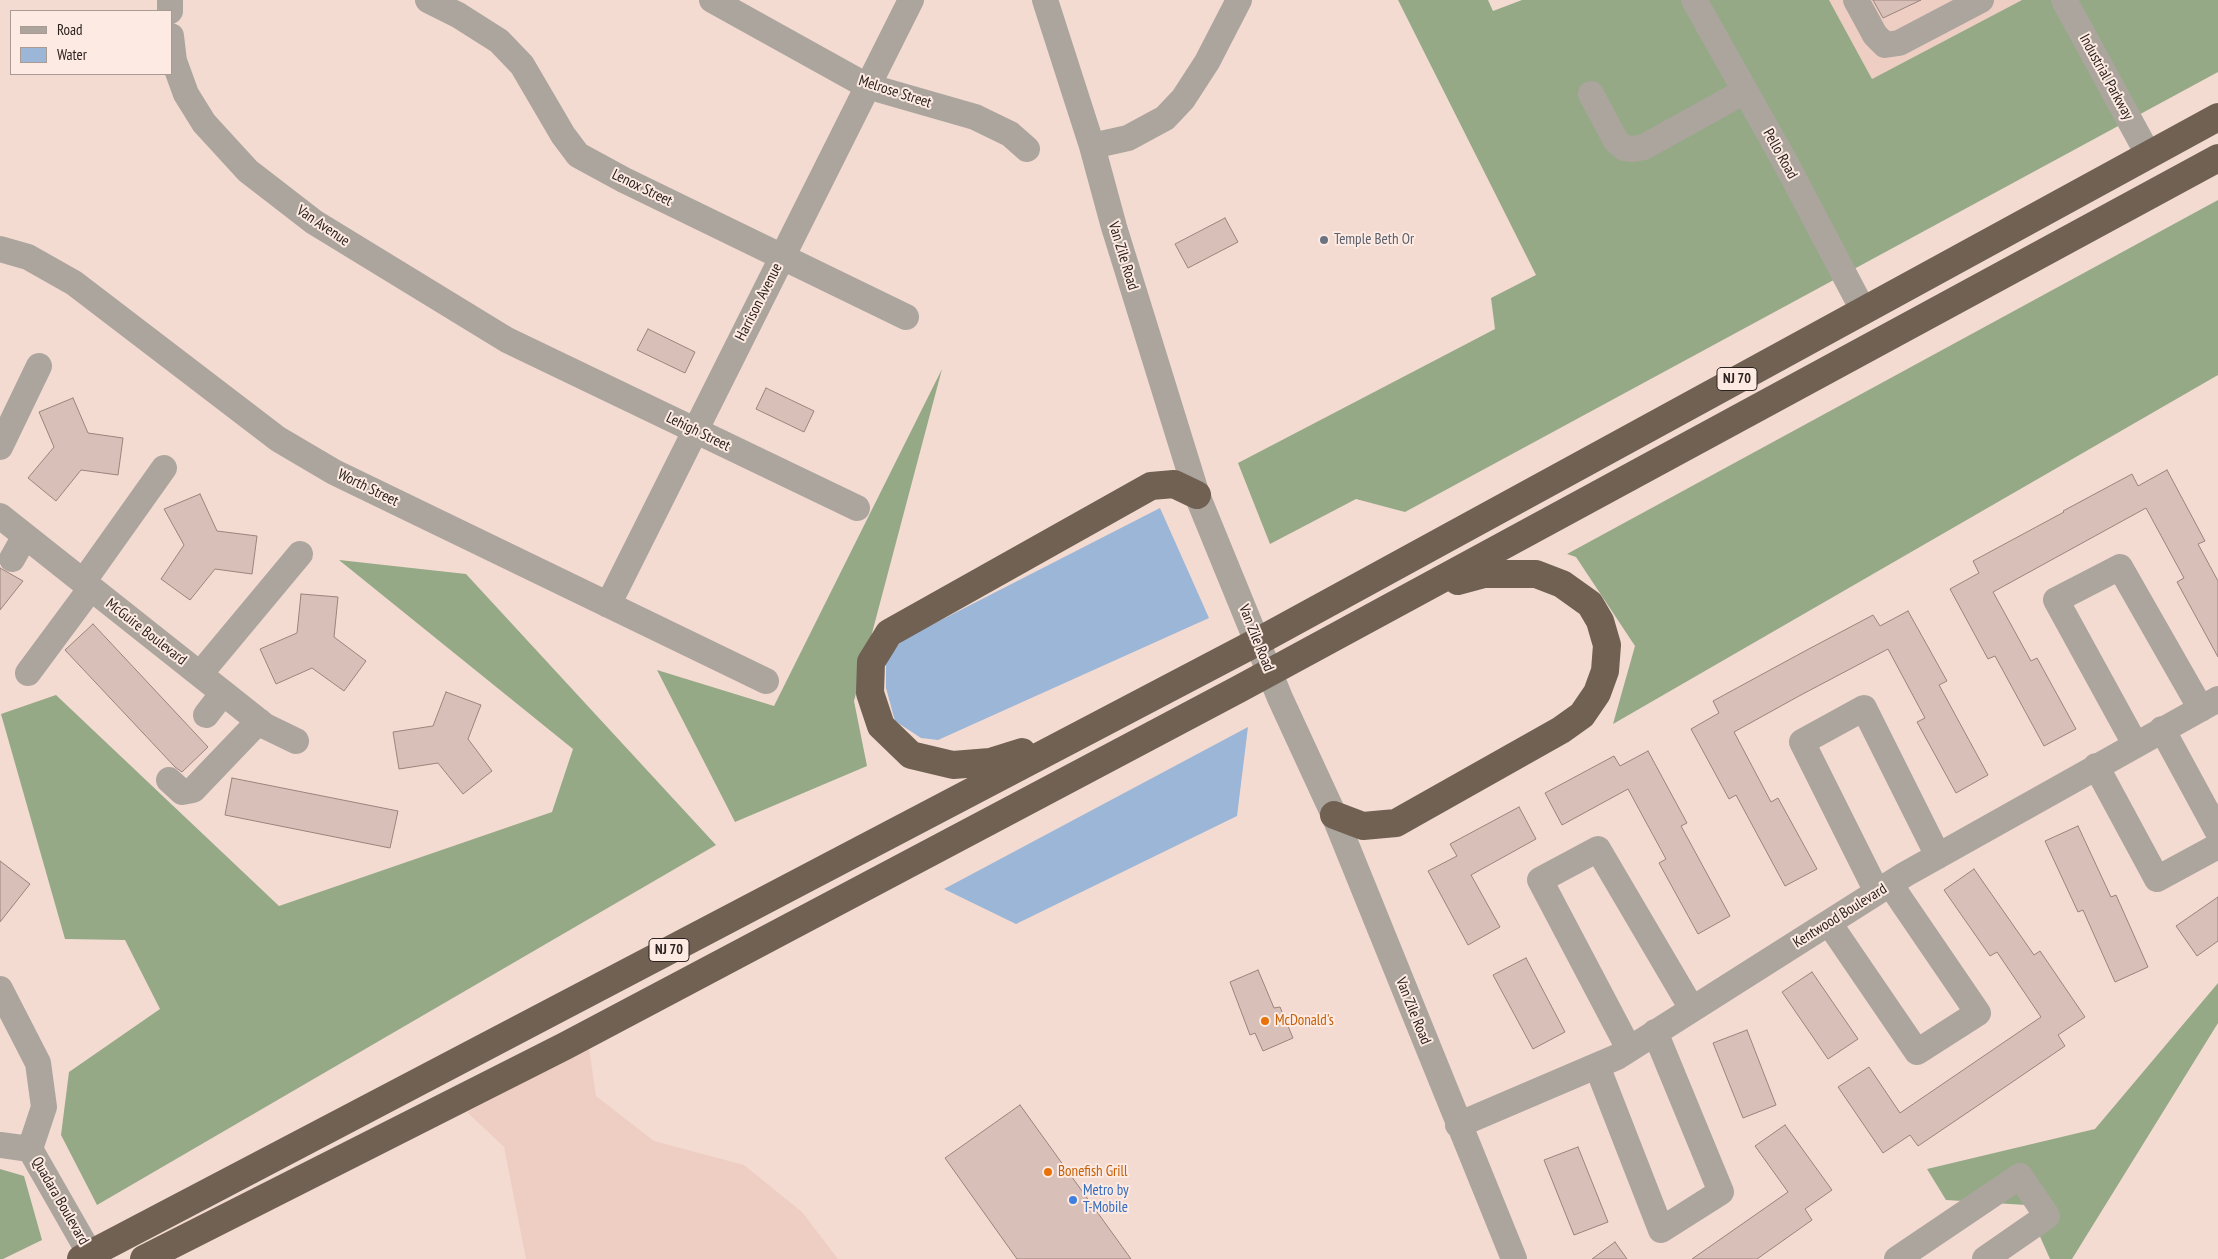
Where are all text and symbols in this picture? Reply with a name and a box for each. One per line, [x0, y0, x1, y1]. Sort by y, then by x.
legend [10, 10, 172, 75]
text: Road [57, 20, 83, 39]
street label: Industrial Parkway [2075, 31, 2137, 123]
text: Water [57, 45, 87, 64]
street label: Melrose Street [856, 72, 934, 112]
street label: Pello Road [1759, 126, 1801, 182]
street label: Lenox Street [609, 166, 675, 210]
street label: Van Avenue [293, 202, 353, 250]
street label: Van Zile Road [1104, 220, 1142, 292]
place label: Temple Beth Or [1334, 231, 1414, 249]
marker: Temple Beth Or [1318, 234, 1330, 246]
street label: Harrison Avenue [732, 260, 786, 344]
road number: NJ 70 [1717, 368, 1757, 390]
street label: Lehigh Street [663, 409, 733, 455]
street label: Worth Street [335, 466, 401, 510]
street label: McGuire Boulevard [102, 595, 190, 669]
street label: Van Zile Road [1234, 602, 1278, 674]
street label: Kentwood Boulevard [1790, 880, 1890, 952]
road number: NJ 70 [649, 938, 689, 962]
street label: Van Zile Road [1391, 975, 1435, 1047]
place label: McDonald's [1275, 1012, 1334, 1030]
marker: McDonald's [1259, 1015, 1271, 1027]
street label: Quadara Boulevard [28, 1154, 92, 1248]
place label: Bonefish Grill [1058, 1163, 1127, 1181]
marker: Bonefish Grill [1042, 1166, 1054, 1178]
place label: Metro by T-Mobile [1083, 1182, 1129, 1217]
marker: Metro by T-Mobile [1067, 1194, 1079, 1206]

